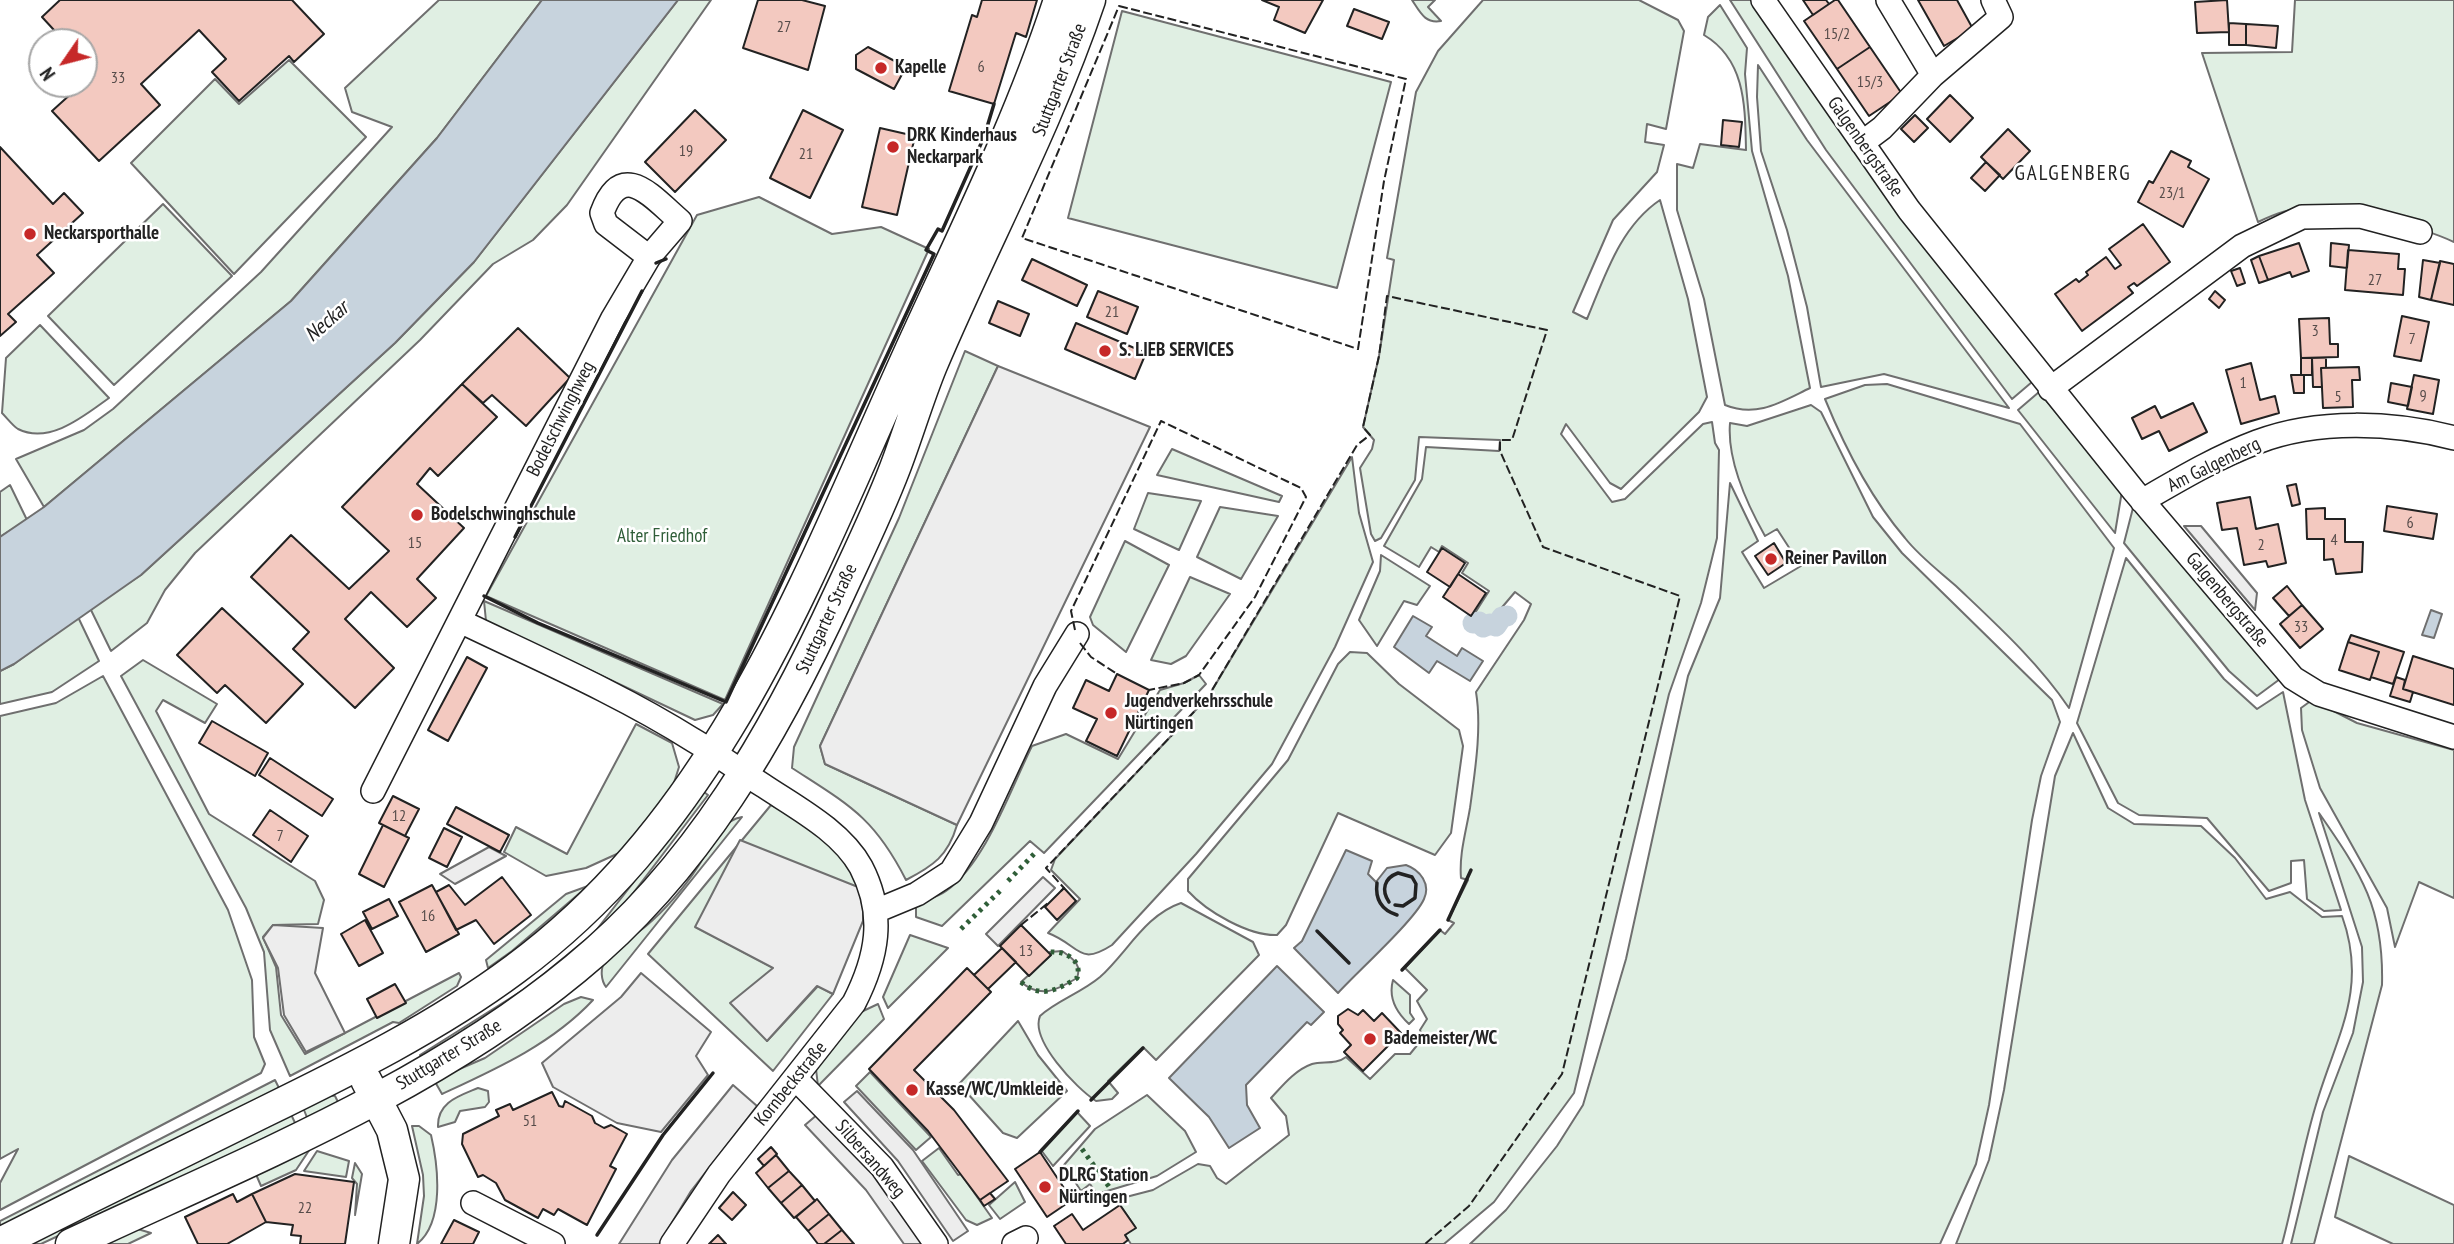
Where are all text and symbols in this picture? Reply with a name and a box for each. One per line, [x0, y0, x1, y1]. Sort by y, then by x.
house number: 27 [777, 17, 791, 37]
street label: Stuttgarter Straße [1028, 20, 1092, 140]
house number: 15/2 [1824, 24, 1850, 44]
north arrow [28, 28, 98, 98]
place label: Kapelle [895, 57, 946, 79]
house number: 6 [977, 57, 985, 77]
marker: Kapelle [873, 60, 889, 76]
text: N [35, 63, 60, 85]
house number: 33 [111, 68, 125, 88]
house number: 15/3 [1857, 72, 1883, 92]
street label: Galgenbergstraße [1822, 93, 1908, 201]
place label: DRK Kinderhaus Neckarpark [907, 125, 1017, 169]
marker: DRK Kinderhaus Neckarpark [885, 139, 901, 155]
house number: 19 [679, 141, 693, 161]
house number: 21 [799, 144, 813, 164]
district label: GALGENBERG [2016, 161, 2130, 187]
house number: 23/1 [2159, 183, 2185, 203]
place label: Neckarsporthalle [44, 223, 159, 245]
marker: Neckarsporthalle [22, 226, 38, 242]
house number: 27 [2368, 270, 2382, 290]
water label: Neckar [300, 296, 354, 348]
house number: 21 [1105, 302, 1119, 322]
house number: 3 [2311, 321, 2319, 341]
house number: 7 [2408, 329, 2416, 349]
place label: S. LIEB SERVICES [1119, 340, 1234, 362]
marker: S. LIEB SERVICES [1097, 343, 1113, 359]
street label: Bodelschwinghweg [522, 358, 600, 480]
house number: 1 [2239, 373, 2247, 393]
house number: 9 [2419, 386, 2427, 406]
house number: 5 [2334, 387, 2342, 407]
street label: Am Galgenberg [2164, 433, 2264, 497]
place label: Bodelschwinghschule [431, 504, 576, 526]
marker: Bodelschwinghschule [409, 507, 425, 523]
house number: 6 [2406, 513, 2414, 533]
park label: Alter Friedhof [617, 526, 707, 548]
house number: 4 [2330, 530, 2338, 550]
house number: 15 [408, 533, 422, 553]
house number: 2 [2257, 535, 2265, 555]
place label: Reiner Pavillon [1785, 548, 1887, 570]
street label: Galgenbergstraße [2181, 548, 2273, 652]
marker: Reiner Pavillon [1763, 551, 1779, 567]
street label: Stuttgarter Straße [792, 560, 862, 678]
house number: 33 [2294, 617, 2308, 637]
place label: Jugendverkehrsschule Nürtingen [1125, 691, 1273, 735]
marker: Jugendverkehrsschule Nürtingen [1103, 705, 1119, 721]
house number: 12 [392, 806, 406, 826]
house number: 7 [276, 826, 284, 846]
house number: 16 [421, 906, 435, 926]
house number: 13 [1019, 941, 1033, 961]
street label: Stuttgarter Straße [392, 1015, 506, 1095]
place label: Bademeister/WC [1384, 1028, 1497, 1050]
marker: Bademeister/WC [1362, 1031, 1378, 1047]
street label: Kornbeckstraße [750, 1037, 832, 1131]
place label: Kasse/WC/Umkleide [926, 1079, 1064, 1101]
marker: Kasse/WC/Umkleide [904, 1082, 920, 1098]
house number: 51 [523, 1111, 537, 1131]
street label: Silbersandweg [830, 1115, 910, 1203]
place label: DLRG Station Nürtingen [1059, 1165, 1148, 1209]
marker: DLRG Station Nürtingen [1037, 1179, 1053, 1195]
house number: 22 [298, 1198, 312, 1218]

